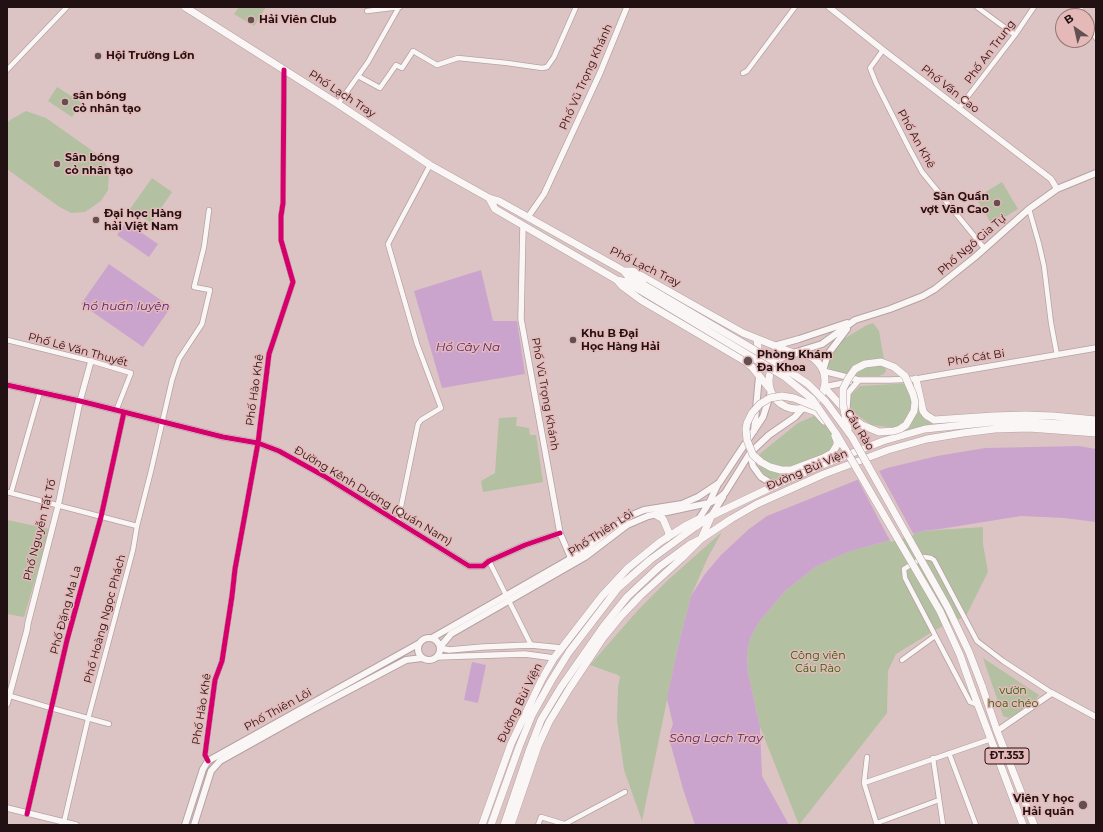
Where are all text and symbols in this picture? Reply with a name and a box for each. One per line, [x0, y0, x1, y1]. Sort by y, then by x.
north arrow [1055, 8, 1095, 48]
text: B [1061, 11, 1076, 27]
place label: Hải Viên Club [259, 13, 337, 27]
marker: Hải Viên Club [246, 15, 256, 25]
street label: Phố An Trung [962, 18, 1018, 86]
street label: Phố Vũ Trọng Khánh [557, 22, 615, 132]
place label: Hội Trường Lớn [106, 49, 194, 63]
marker: Hội Trường Lớn [93, 51, 103, 61]
street label: Phố Văn Cao [918, 62, 982, 116]
street label: Phố Lạch Tray [306, 68, 378, 120]
place label: sân bóng cỏ nhân tạo [73, 89, 141, 115]
marker: sân bóng cỏ nhân tạo [60, 97, 70, 107]
street label: Phố An Khê [894, 107, 938, 171]
place label: Sân bóng cỏ nhân tạo [65, 151, 133, 177]
marker: Sân bóng cỏ nhân tạo [52, 159, 62, 169]
place label: Sân Quần vợt Văn Cao [920, 190, 989, 216]
marker: Sân Quần vợt Văn Cao [992, 198, 1002, 208]
place label: Đại học Hàng hải Việt Nam [104, 207, 182, 233]
street label: Phố Ngô Gia Tự [935, 212, 1009, 278]
marker: Đại học Hàng hải Việt Nam [91, 215, 101, 225]
street label: Phố Lạch Tray [608, 244, 682, 290]
water label: hồ huấn luyện [82, 299, 170, 313]
place label: Khu B Đại Học Hàng Hải [581, 327, 660, 353]
street label: Phố Lê Văn Thuyết [27, 330, 129, 370]
marker: Khu B Đại Học Hàng Hải [568, 335, 578, 345]
street label: Phố Vũ Trọng Khánh [529, 336, 561, 452]
water label: Hồ Cây Na [436, 340, 500, 354]
street label: Phố Cát Bi [946, 347, 1006, 369]
place label: Phòng Khám Đa Khoa [757, 348, 832, 374]
street label: Phố Hào Khê [243, 353, 267, 427]
marker: Phòng Khám Đa Khoa [742, 355, 754, 367]
street label: Cầu Rào [841, 407, 877, 453]
street label: Đường Kênh Dương (Quán Nam) [292, 443, 454, 549]
street label: Đường Bùi Viện [764, 447, 850, 493]
street label: Phố Nguyễn Tất Tố [21, 478, 59, 582]
street label: Phố Thiên Lôi [566, 507, 636, 559]
street label: Phố Hoàng Ngọc Phách [81, 553, 129, 685]
street label: Phố Đặng Ma La [48, 564, 84, 656]
park label: Công viên Cầu Rào [790, 649, 846, 675]
street label: Đường Bùi Viện [495, 661, 545, 745]
street label: Phố Hào Khê [190, 672, 214, 746]
park label: vườn hoa chéo [988, 684, 1038, 710]
street label: Phố Thiên Lôi [242, 686, 314, 734]
water label: Sông Lạch Tray [669, 731, 763, 745]
road number: ĐT.353 [985, 748, 1029, 764]
place label: Viên Y học Hải quân [1013, 792, 1074, 818]
marker: Viên Y học Hải quân [1077, 799, 1089, 811]

